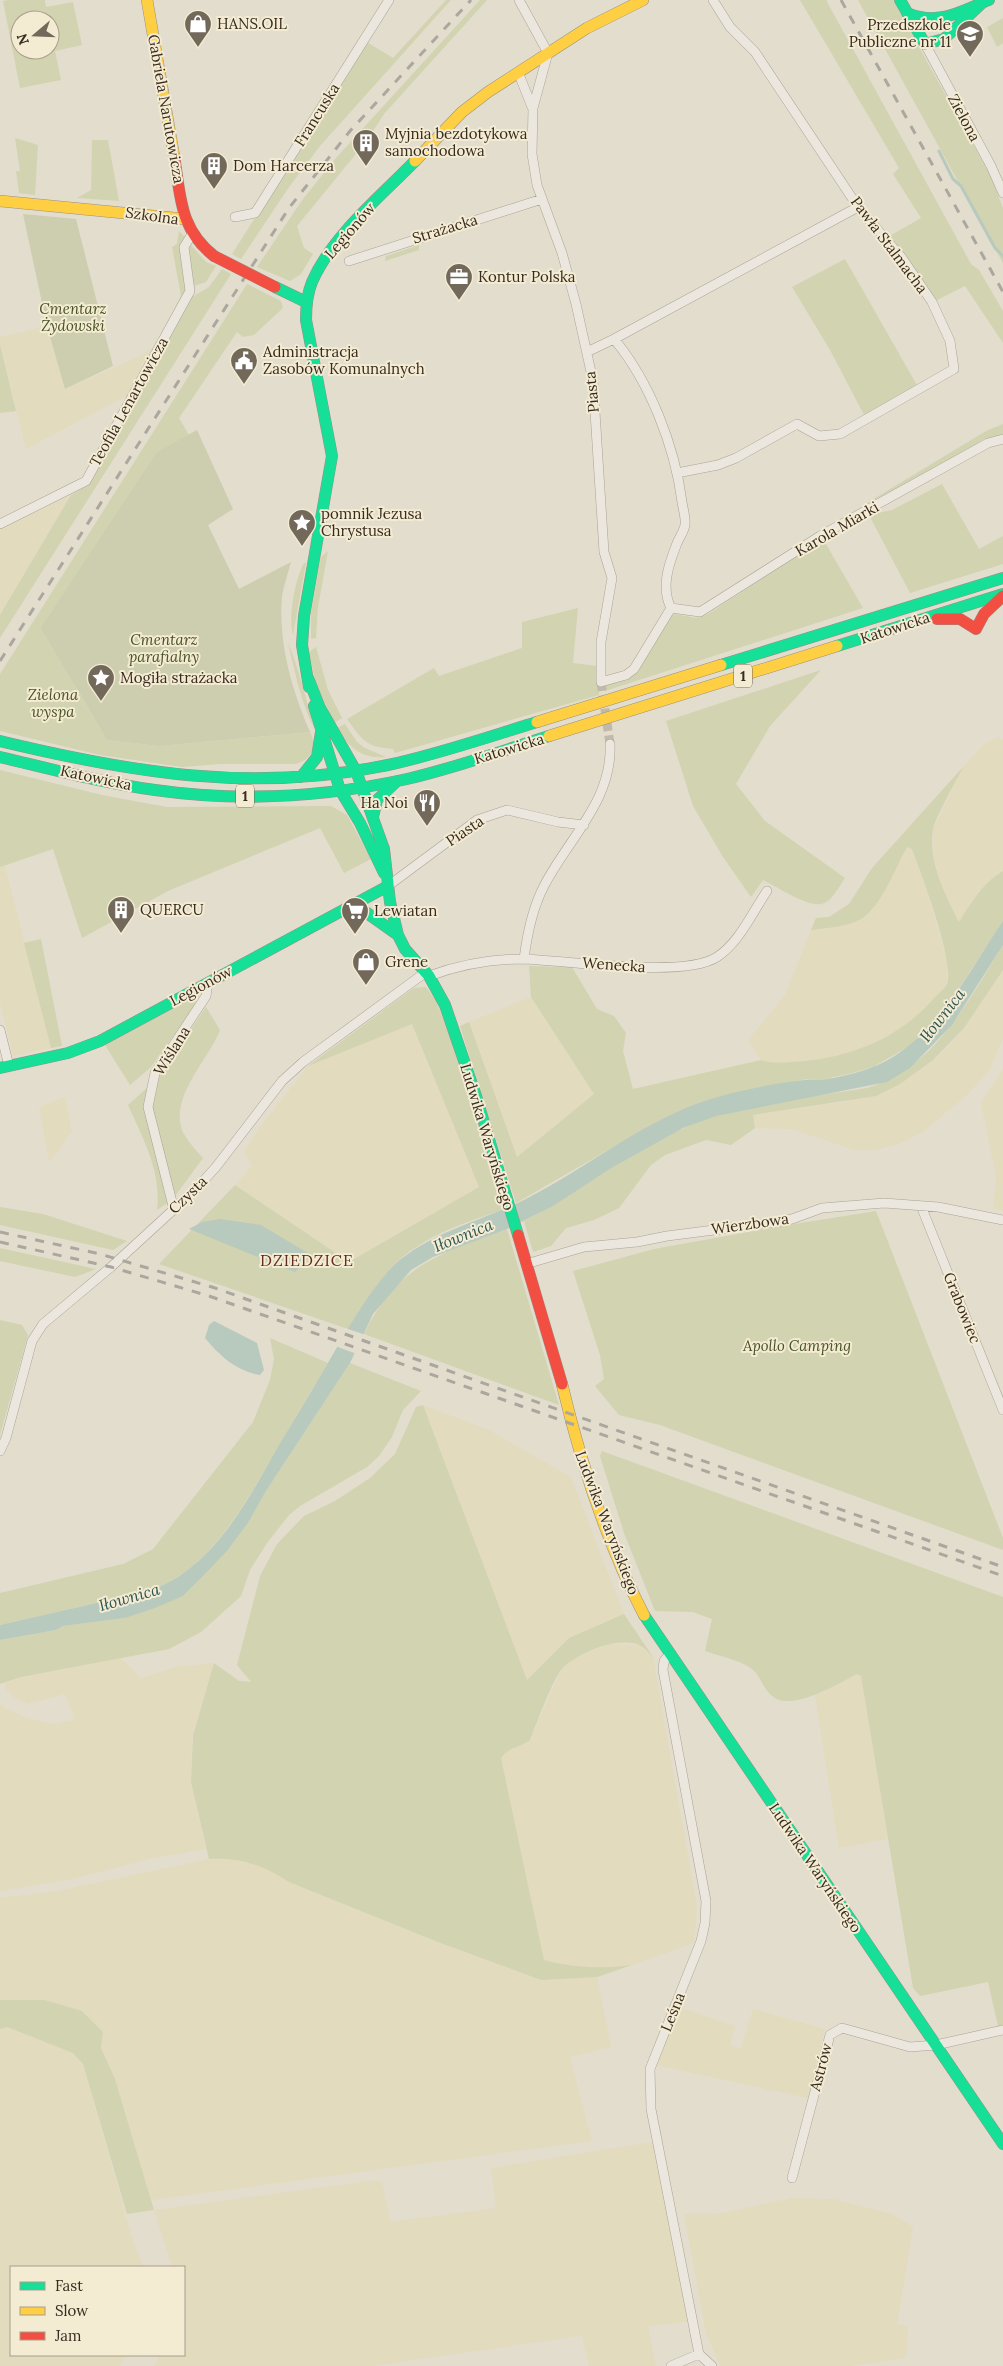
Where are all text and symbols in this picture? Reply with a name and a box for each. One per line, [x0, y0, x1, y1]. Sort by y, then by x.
shop icon: HANS.OIL [183, 9, 213, 48]
north arrow [10, 10, 60, 60]
place label: HANS.OIL [217, 14, 287, 33]
place label: Przedszkole Publiczne nr 11 [849, 15, 951, 51]
school or university icon: Przedszkole Publiczne nr 11 [955, 19, 985, 58]
text: N [12, 31, 33, 47]
street label: Gabriela Narutowicza [144, 33, 189, 185]
street label: Francuska [290, 79, 344, 150]
street label: Zielona [944, 91, 985, 145]
place label: Myjnia bezdotykowa samochodowa [385, 124, 528, 160]
building icon: Myjnia bezdotykowa samochodowa [351, 128, 381, 167]
building icon: Dom Harcerza [199, 151, 229, 190]
place label: Dom Harcerza [233, 156, 334, 175]
street label: Pawła Stalmacha [847, 192, 932, 297]
street label: Legionów [320, 199, 379, 263]
street label: Szkolna [124, 202, 180, 229]
street label: Strażacka [410, 209, 480, 247]
office icon: Kontur Polska [444, 262, 474, 301]
place label: Kontur Polska [478, 267, 576, 286]
park label: Cmentarz Żydowski [39, 299, 107, 335]
street label: Teofila Lenartowicza [85, 334, 172, 470]
place label: Administracja Zasobów Komunalnych [262, 342, 425, 378]
public building icon: Administracja Zasobów Komunalnych [229, 346, 259, 385]
street label: Piasta [580, 370, 603, 414]
street label: Karola Miarki [792, 497, 882, 560]
place label: pomnik Jezusa Chrystusa [321, 504, 423, 540]
place icon: pomnik Jezusa Chrystusa [287, 508, 317, 547]
street label: Katowicka [858, 607, 932, 648]
park label: Cmentarz parafialny [129, 630, 199, 666]
place icon: Mogiła strażacka [86, 663, 116, 702]
road number: 1 [734, 664, 752, 688]
place label: Mogiła strażacka [120, 668, 238, 687]
park label: Zielona wyspa [28, 685, 79, 721]
street label: Katowicka [471, 729, 546, 768]
street label: Katowicka [59, 761, 134, 794]
road number: 1 [236, 784, 254, 808]
restaurant icon: Ha Noi [412, 788, 442, 827]
place label: Ha Noi [360, 793, 408, 812]
street label: Piasta [442, 811, 487, 850]
building icon: QUERCU [106, 895, 136, 934]
supermarket icon: Lewiatan [340, 896, 370, 935]
place label: QUERCU [140, 900, 204, 919]
place label: Lewiatan [374, 901, 437, 920]
shop icon: Grene [351, 947, 381, 986]
place label: Grene [385, 952, 428, 971]
street label: Wenecka [582, 953, 647, 976]
street label: Legionów [166, 961, 235, 1010]
water label: Iłownica [915, 984, 969, 1046]
street label: Wiślana [149, 1022, 194, 1079]
street label: Ludwika Waryńskiego [456, 1061, 519, 1213]
street label: Czysta [164, 1171, 211, 1218]
street label: Wierzbowa [710, 1209, 790, 1238]
water label: Iłownica [430, 1214, 496, 1256]
district label: DZIEDZICE [260, 1250, 354, 1270]
street label: Grabowiec [940, 1269, 985, 1346]
park label: Apollo Camping [742, 1336, 851, 1355]
street label: Ludwika Waryńskiego [571, 1448, 644, 1598]
water label: Iłownica [96, 1579, 162, 1615]
street label: Ludwika Waryńskiego [765, 1799, 866, 1937]
street label: Leśna [656, 1989, 689, 2034]
street label: Astrów [805, 2041, 836, 2094]
legend [10, 2266, 185, 2356]
text: Fast [55, 2276, 83, 2295]
text: Slow [55, 2301, 88, 2320]
text: Jam [54, 2326, 82, 2345]

